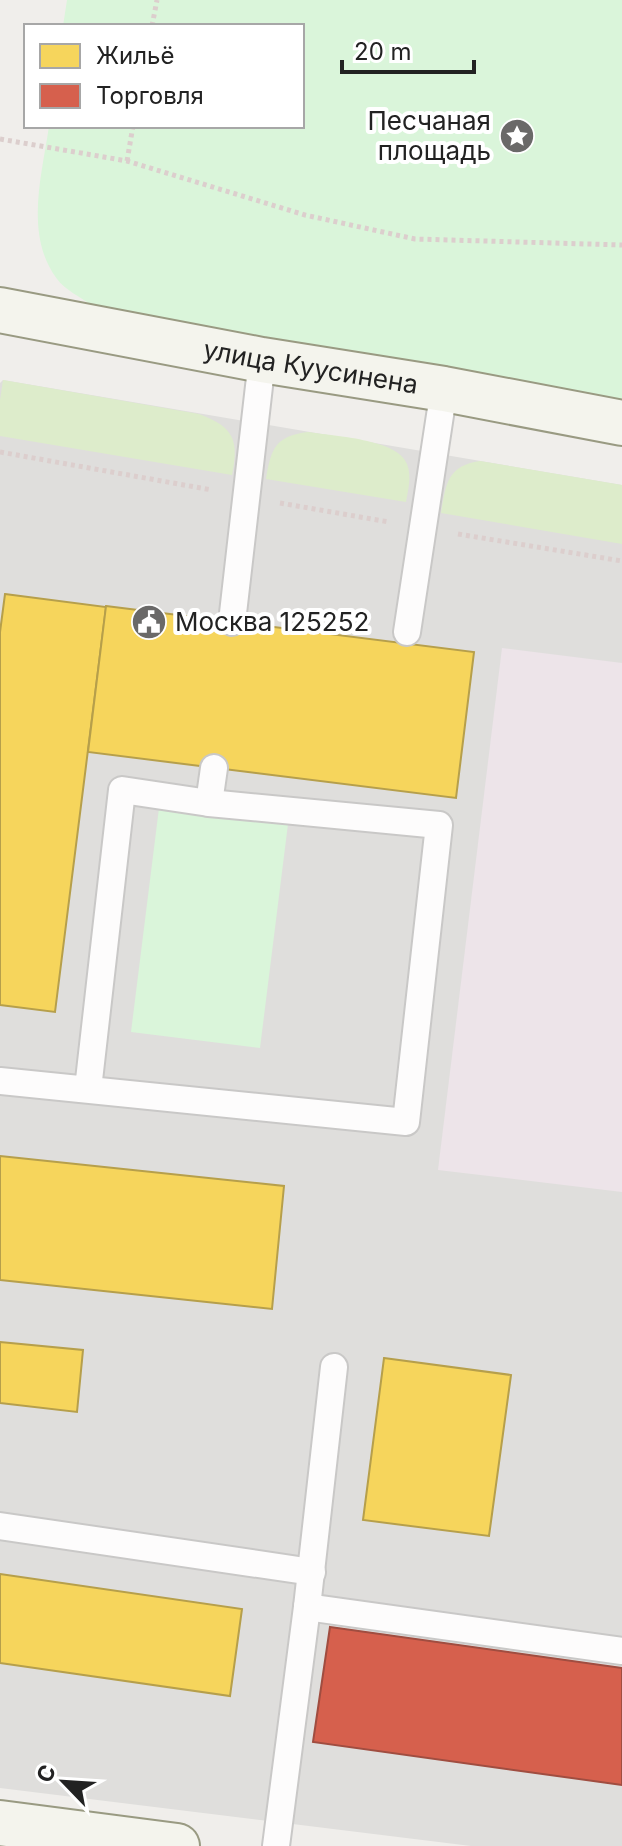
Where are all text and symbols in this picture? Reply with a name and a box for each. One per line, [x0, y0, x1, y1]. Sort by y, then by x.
legend [24, 24, 304, 128]
scale bar [342, 24, 474, 74]
text: 20 m [354, 37, 412, 66]
text: Жильё [96, 41, 174, 70]
text: Торговля [96, 81, 204, 110]
place label: Песчаная площадь [367, 105, 491, 166]
place icon: Песчаная площадь [498, 117, 536, 155]
street label: улица Куусинена [201, 333, 420, 400]
public building icon: Москва 125252 [130, 603, 168, 641]
place label: Москва 125252 [175, 606, 369, 637]
north arrow [24, 1742, 104, 1822]
text: С [31, 1761, 61, 1786]

